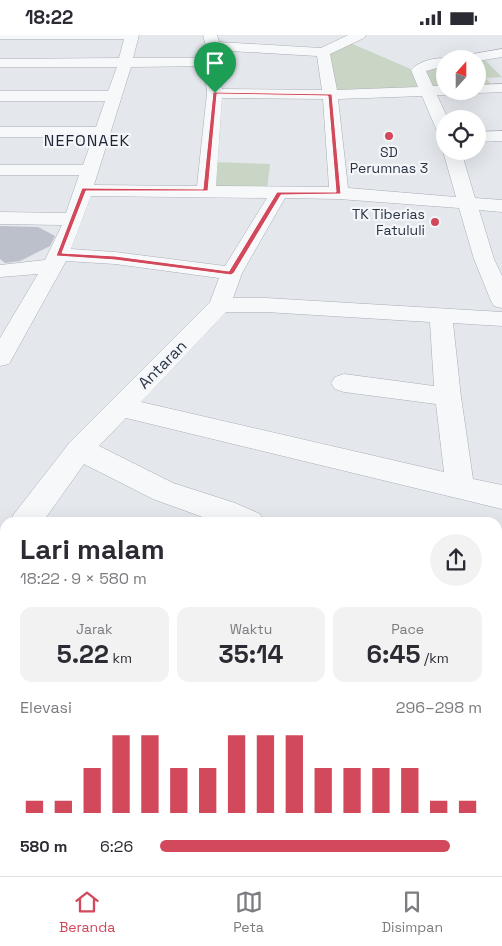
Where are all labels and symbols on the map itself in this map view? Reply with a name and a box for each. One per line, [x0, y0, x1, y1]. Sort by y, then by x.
pin [194, 42, 236, 93]
north arrow [436, 50, 486, 100]
district label: NEFONAEK [44, 130, 130, 151]
marker: SD Perumnas 3 [383, 130, 395, 142]
place label: SD Perumnas 3 [350, 143, 428, 177]
place label: TK Tiberias Fatululi [352, 205, 425, 239]
marker: TK Tiberias Fatululi [429, 216, 441, 228]
street label: Antaran [133, 335, 191, 393]

